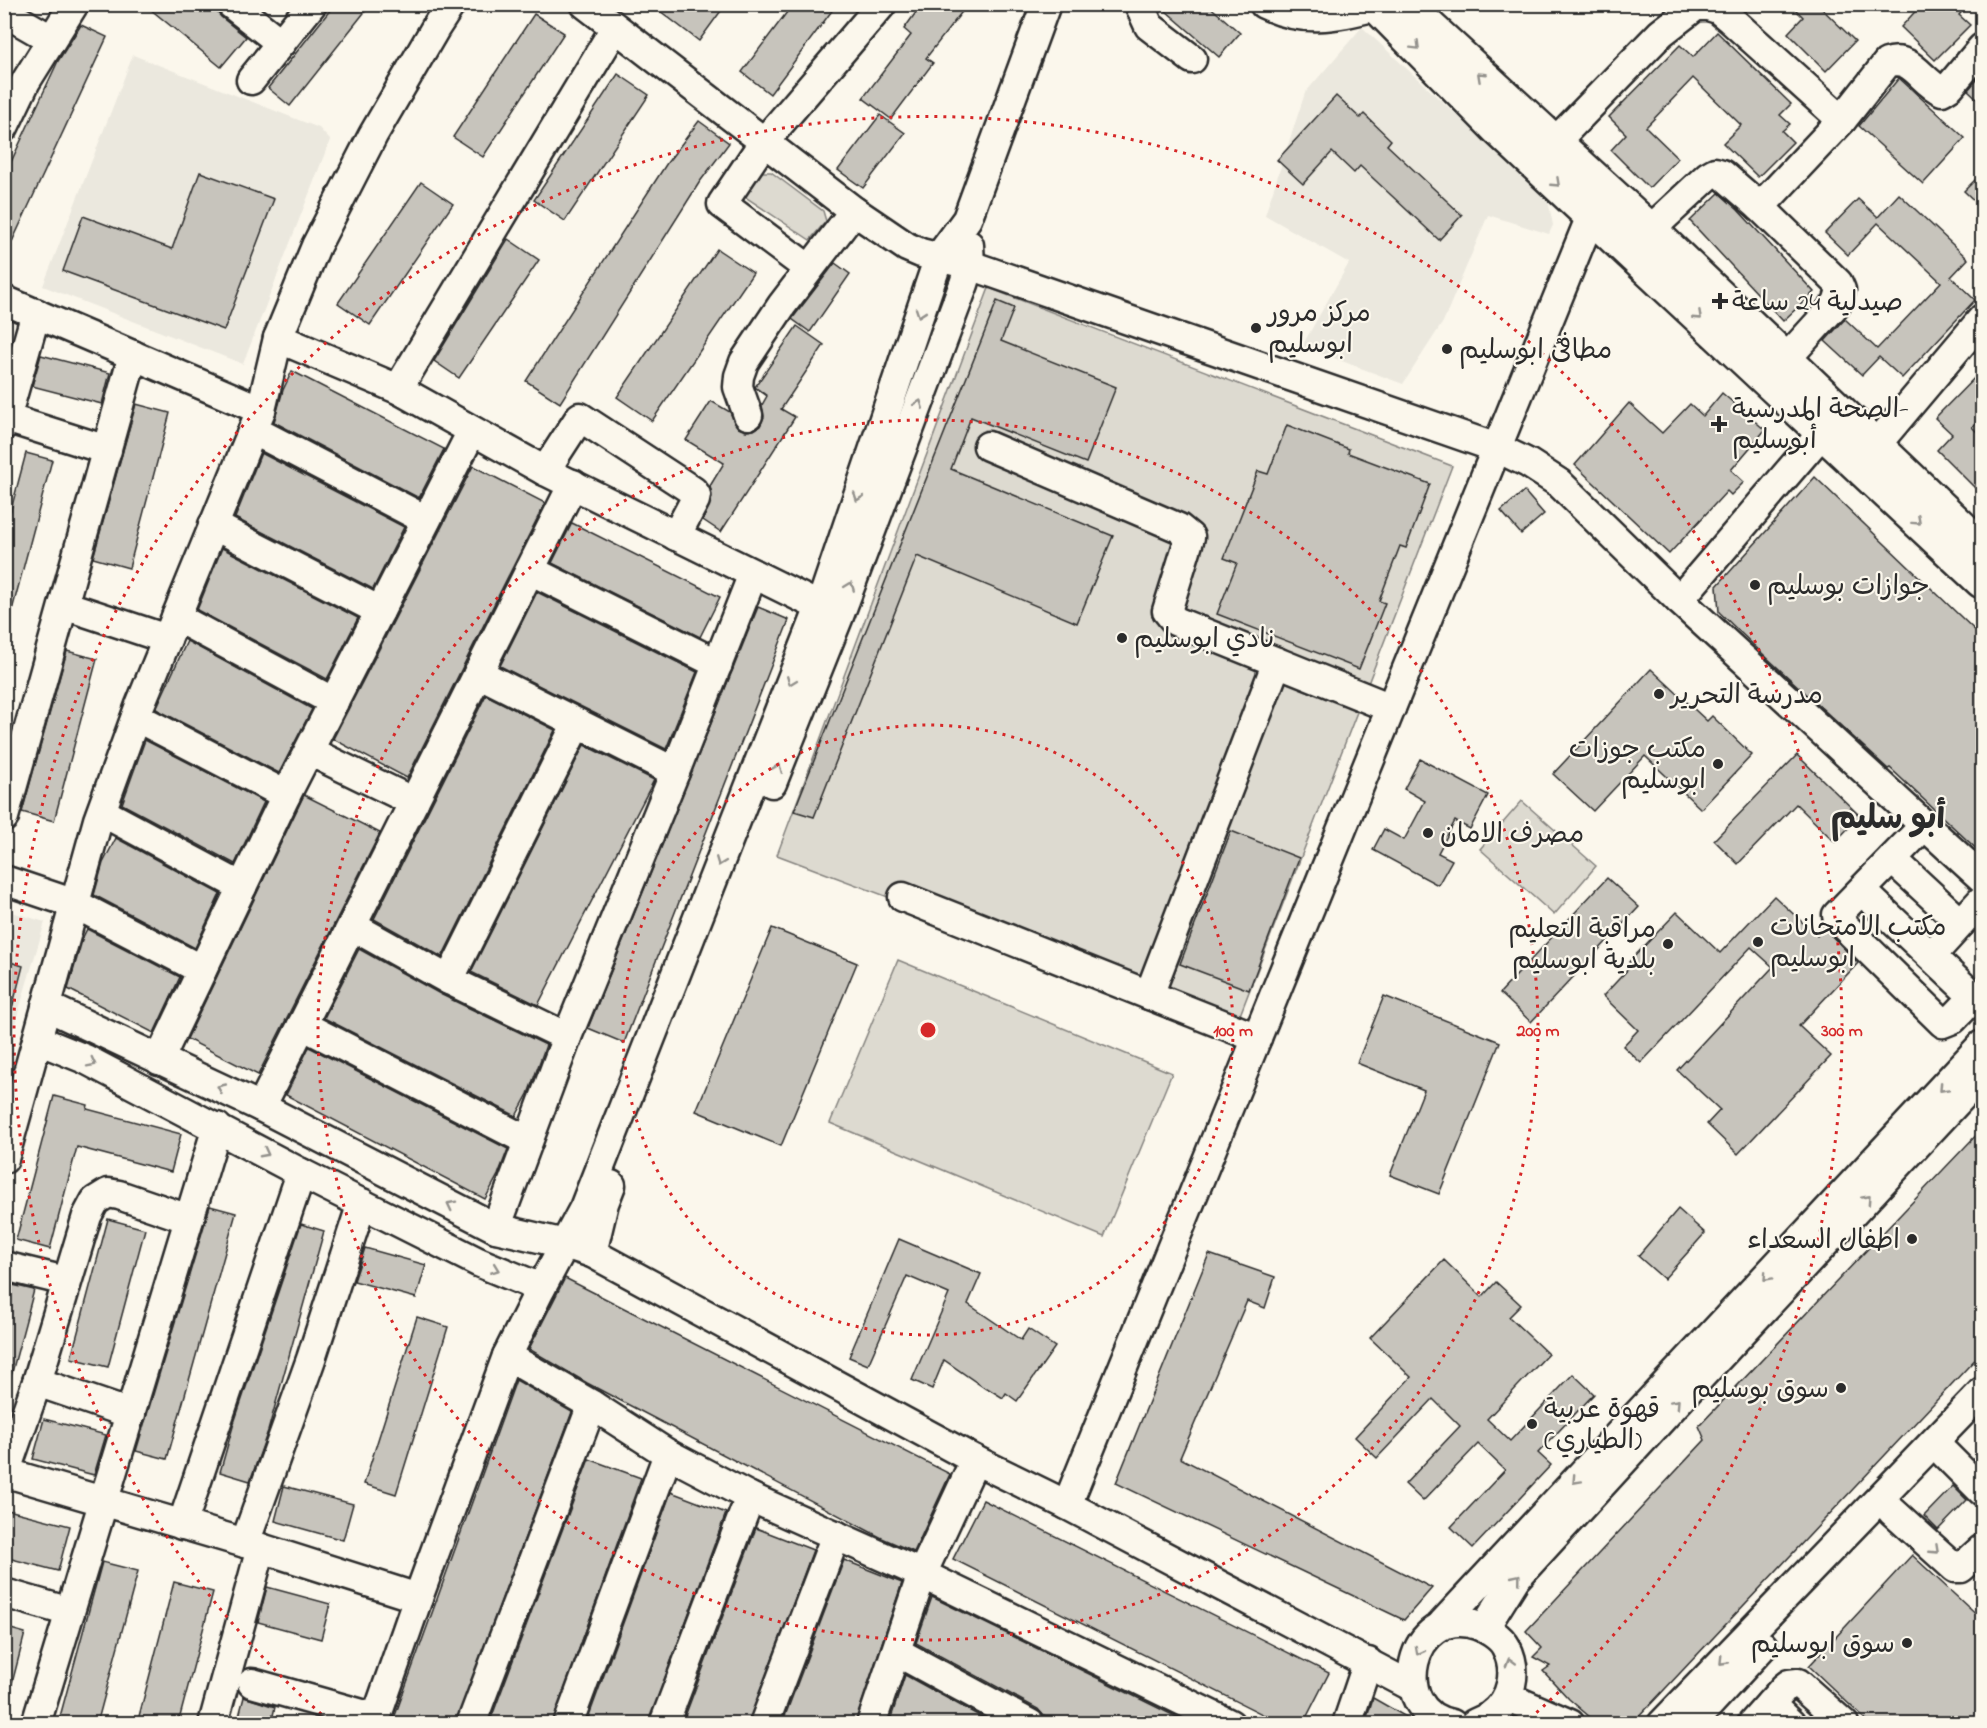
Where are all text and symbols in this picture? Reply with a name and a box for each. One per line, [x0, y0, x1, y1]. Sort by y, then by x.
one-way arrow [1409, 39, 1420, 50]
one-way arrow [1477, 72, 1488, 83]
one-way arrow [1549, 176, 1559, 187]
place label: صيدلية 24 ساعة [1732, 284, 1903, 323]
marker: صيدلية 24 ساعة [1713, 294, 1727, 308]
place label: مركز مرور ابوسليم [1266, 295, 1371, 365]
one-way arrow [915, 307, 928, 318]
one-way arrow [1691, 308, 1702, 319]
marker: مركز مرور ابوسليم [1249, 321, 1263, 335]
place label: مطافئ ابوسليم [1459, 332, 1612, 371]
marker: مطافئ ابوسليم [1440, 342, 1454, 356]
place label: الصحة المدرسية- أبوسليم [1732, 391, 1909, 461]
one-way arrow [912, 399, 924, 410]
marker: الصحة المدرسية- أبوسليم [1710, 415, 1728, 433]
one-way arrow [852, 491, 865, 502]
one-way arrow [1910, 514, 1921, 525]
place label: جوازات بوسليم [1767, 568, 1930, 607]
marker: جوازات بوسليم [1748, 578, 1762, 592]
one-way arrow [843, 581, 856, 592]
place label: نادي ابوسليم [1134, 621, 1274, 660]
marker: نادي ابوسليم [1115, 631, 1129, 645]
one-way arrow [786, 674, 798, 685]
place label: مدرسة التحرير [1669, 677, 1823, 716]
marker: مدرسة التحرير [1652, 687, 1666, 701]
place label: مكتب جوزات ابوسليم [1569, 731, 1706, 801]
marker: مكتب جوزات ابوسليم [1711, 757, 1725, 771]
one-way arrow [771, 763, 784, 773]
district label: أبو سليم [1831, 796, 1945, 844]
place label: مصرف الامان [1440, 816, 1584, 855]
marker: مصرف الامان [1421, 826, 1435, 840]
one-way arrow [715, 856, 727, 867]
place label: مكتب الامتحانات ابوسليم [1770, 909, 1947, 979]
place label: مراقبة التعليم بلدية ابوسليم [1508, 911, 1656, 981]
marker: مكتب الامتحانات ابوسليم [1751, 935, 1765, 949]
marker: مراقبة التعليم بلدية ابوسليم [1661, 937, 1675, 951]
text: 100 m [1213, 1019, 1253, 1045]
text: 200 m [1516, 1019, 1560, 1045]
text: 300 m [1820, 1019, 1863, 1045]
centre of rings [918, 1020, 938, 1040]
one-way arrow [86, 1055, 97, 1067]
one-way arrow [1939, 1081, 1950, 1092]
one-way arrow [216, 1084, 227, 1096]
one-way arrow [258, 1146, 269, 1157]
one-way arrow [1859, 1196, 1870, 1207]
one-way arrow [447, 1201, 457, 1212]
place label: اطفال السعداء [1747, 1222, 1900, 1261]
marker: اطفال السعداء [1905, 1232, 1919, 1246]
one-way arrow [489, 1261, 500, 1274]
one-way arrow [1763, 1269, 1774, 1280]
place label: سوق بوسليم [1692, 1371, 1829, 1410]
marker: سوق بوسليم [1834, 1381, 1848, 1395]
place label: قهوة عربية (الطياري) [1544, 1391, 1660, 1461]
one-way arrow [1669, 1400, 1680, 1411]
marker: قهوة عربية (الطياري) [1525, 1417, 1539, 1431]
one-way arrow [1572, 1474, 1583, 1484]
one-way arrow [1927, 1543, 1938, 1554]
one-way arrow [1509, 1574, 1520, 1585]
place label: سوق ابوسليم [1751, 1626, 1895, 1665]
marker: سوق ابوسليم [1900, 1636, 1914, 1650]
one-way arrow [1415, 1645, 1426, 1655]
one-way arrow [1719, 1653, 1730, 1664]
one-way arrow [1505, 1657, 1517, 1668]

